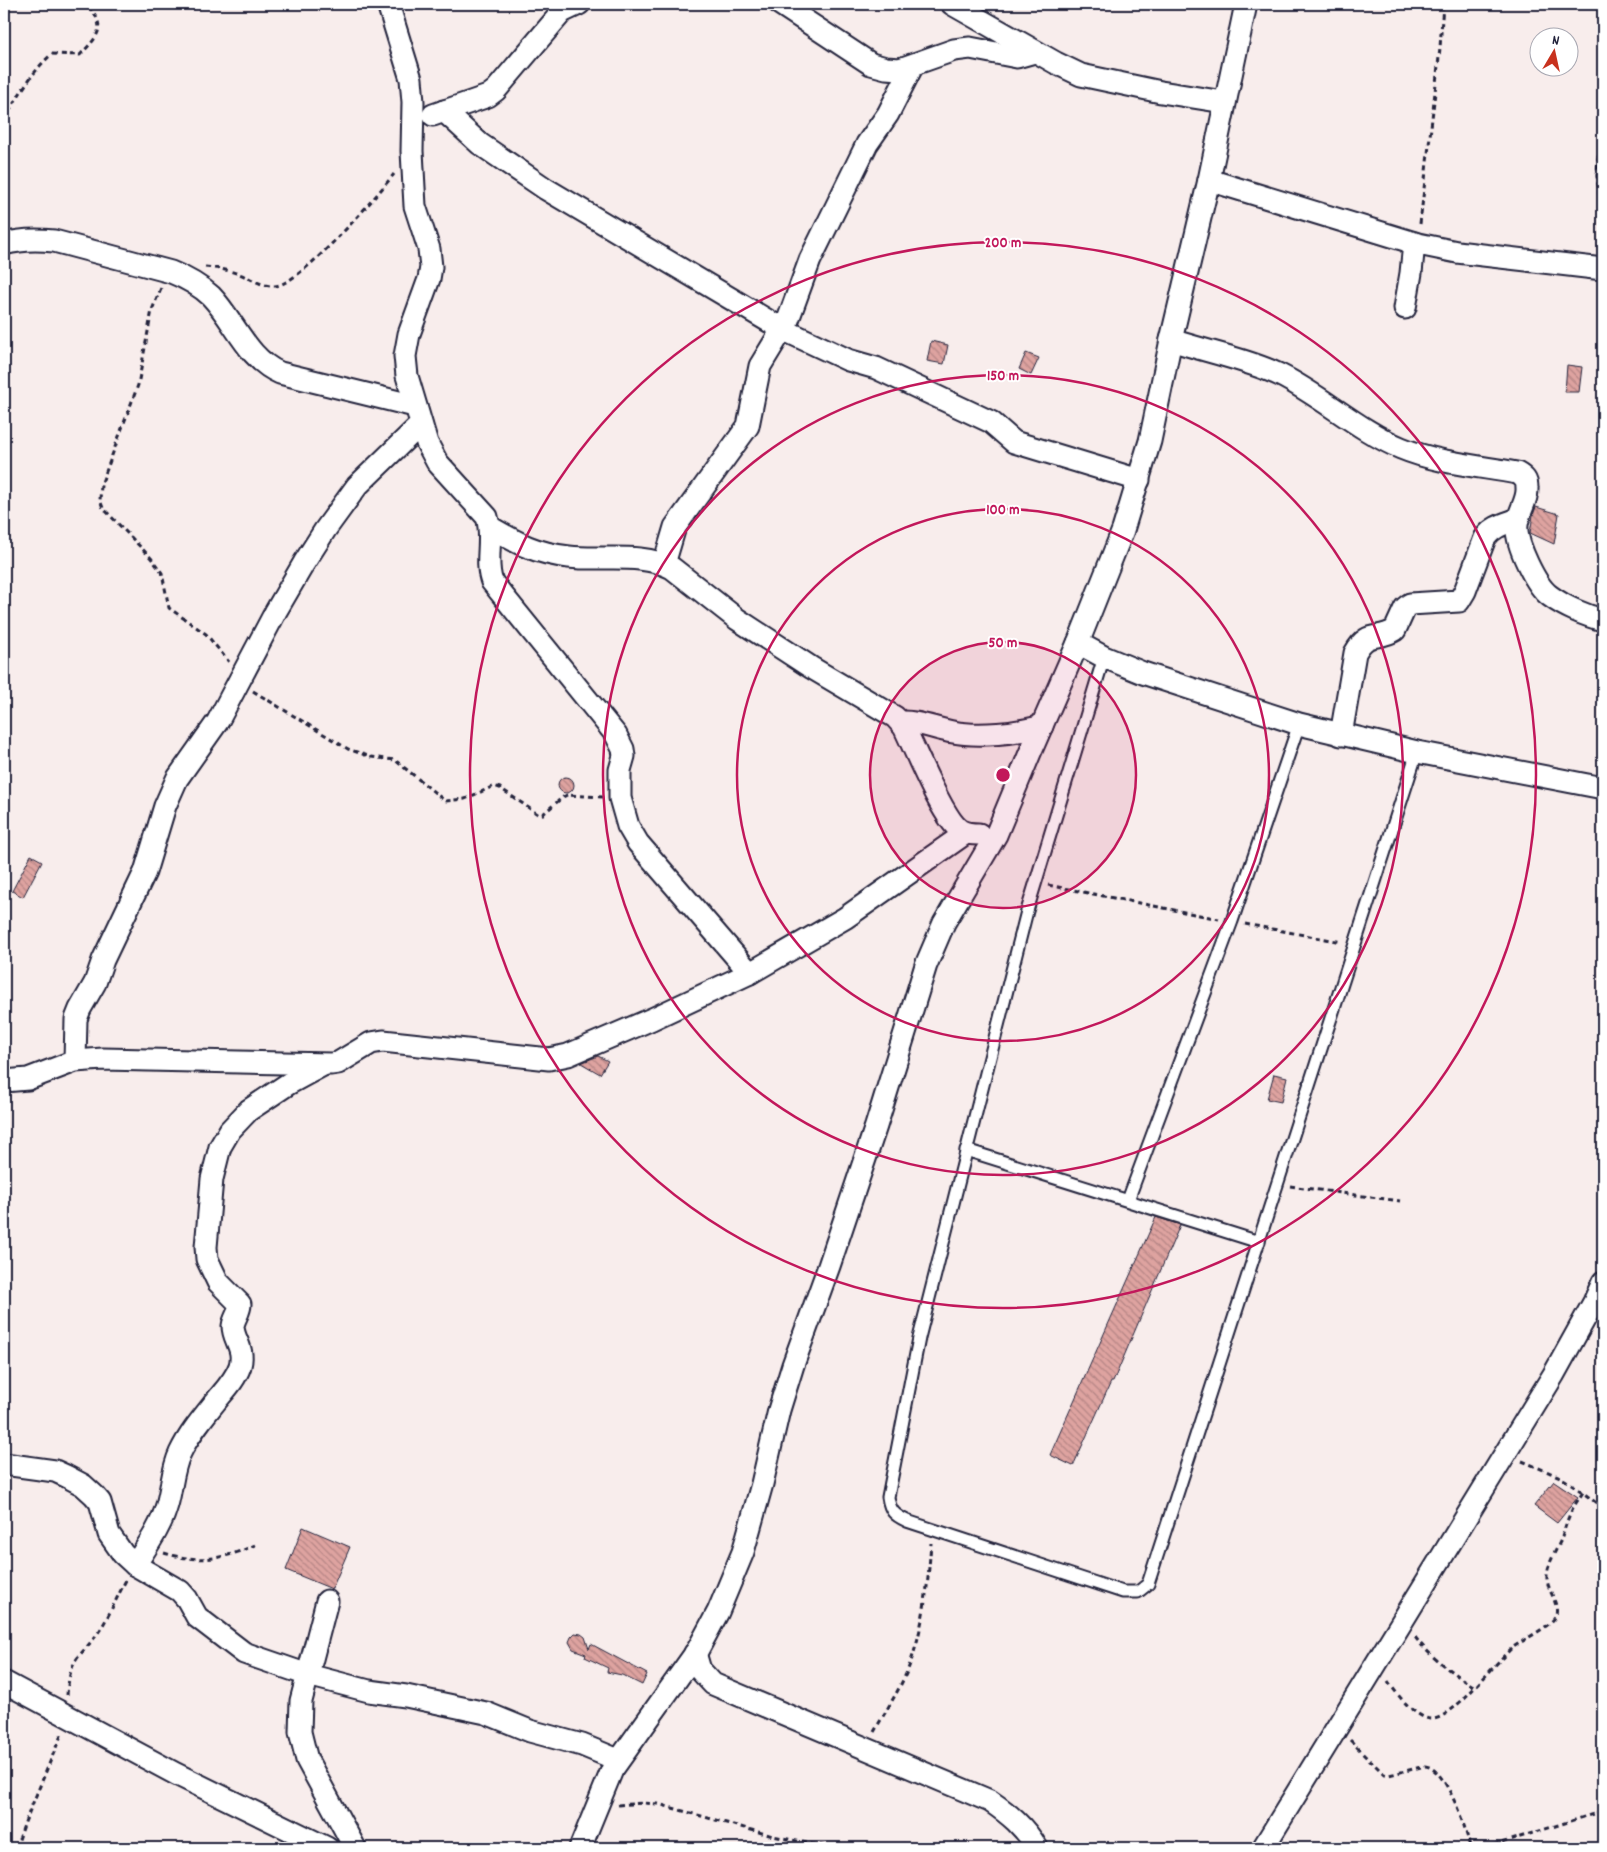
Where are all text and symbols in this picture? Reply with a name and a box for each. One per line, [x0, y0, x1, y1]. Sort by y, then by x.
north arrow [1530, 28, 1580, 78]
text: N [1551, 31, 1561, 52]
text: 200 m [985, 233, 1021, 255]
text: 150 m [987, 366, 1019, 388]
text: 100 m [986, 500, 1020, 522]
text: 50 m [989, 633, 1017, 655]
centre of rings [994, 766, 1012, 784]

